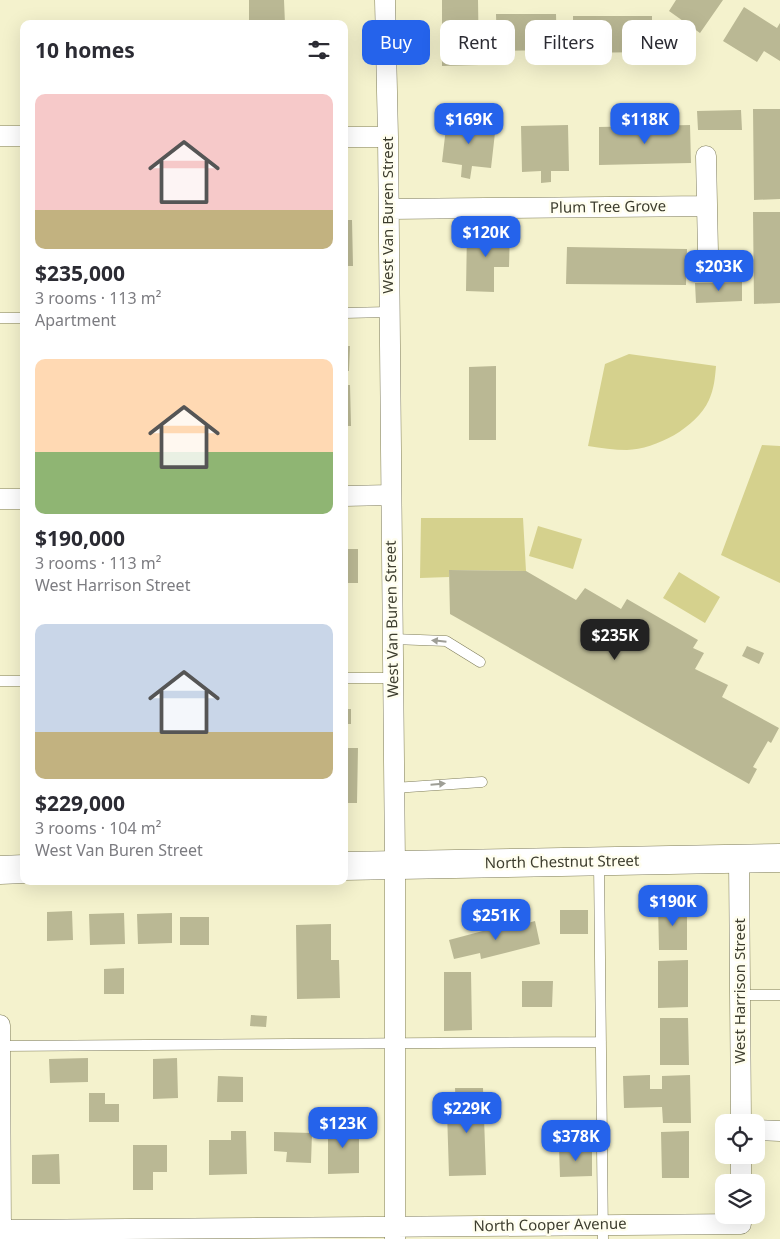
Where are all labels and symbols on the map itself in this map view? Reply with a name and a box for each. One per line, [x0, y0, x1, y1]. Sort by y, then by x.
pin: $169K [434, 102, 504, 145]
pin: $118K [610, 102, 680, 145]
street label: West Van Buren Street [377, 136, 397, 294]
street label: Plum Tree Grove [550, 195, 666, 217]
pin: $120K [451, 216, 521, 258]
pin: $203K [684, 250, 754, 292]
street label: West Van Buren Street [380, 540, 402, 698]
pin: $235K [580, 618, 650, 661]
one-way arrow [431, 637, 447, 645]
one-way arrow [430, 780, 446, 788]
street label: North Chestnut Street [484, 850, 640, 872]
pin: $190K [638, 884, 708, 927]
pin: $251K [461, 898, 531, 941]
street label: West Harrison Street [729, 918, 749, 1064]
pin: $229K [432, 1092, 502, 1134]
pin: $123K [308, 1106, 378, 1149]
pin: $378K [541, 1120, 611, 1162]
street label: North Cooper Avenue [473, 1213, 627, 1235]

